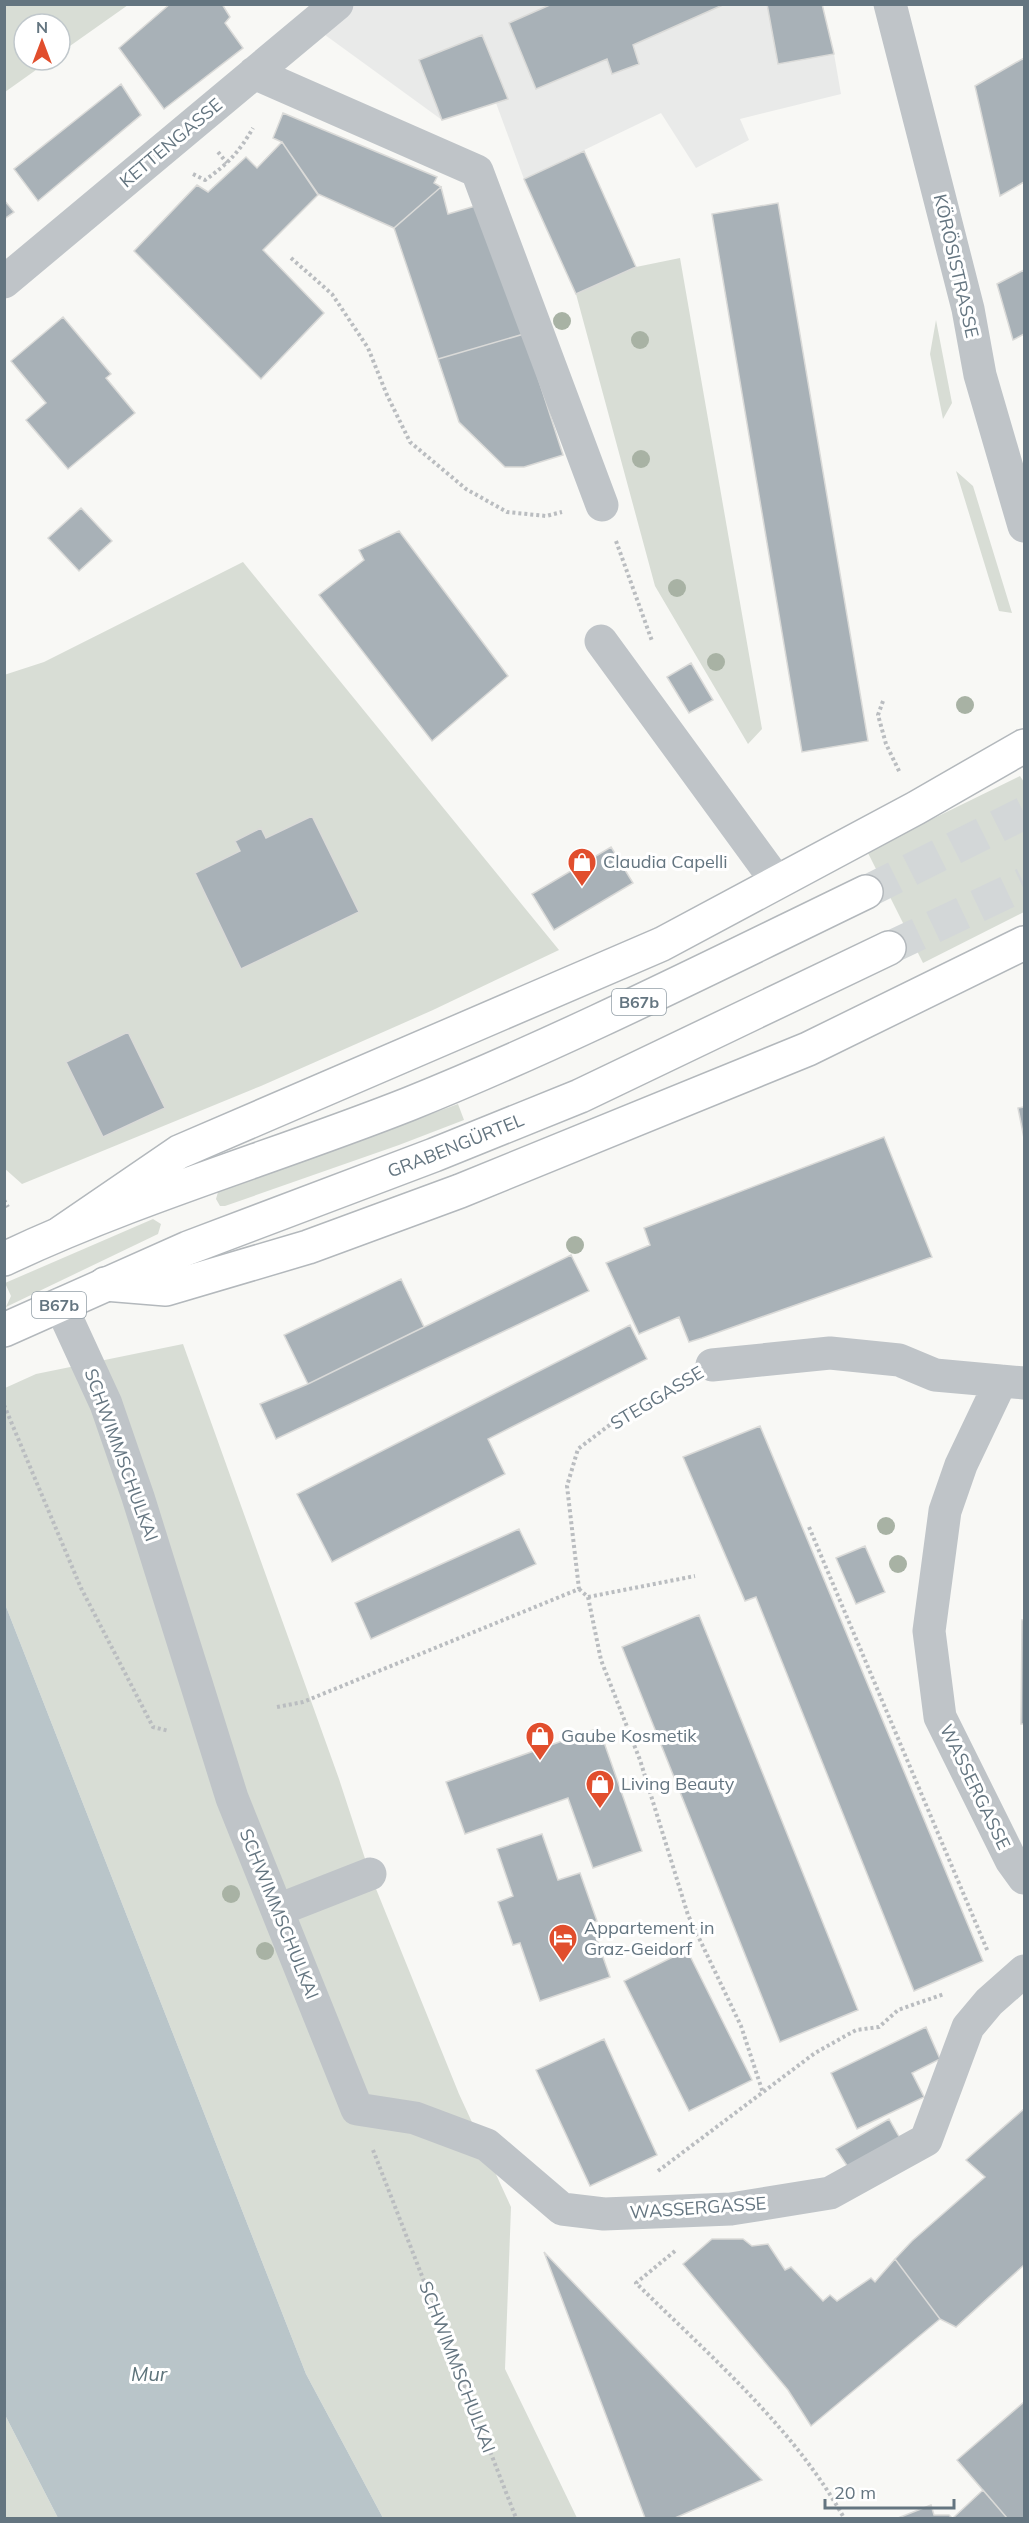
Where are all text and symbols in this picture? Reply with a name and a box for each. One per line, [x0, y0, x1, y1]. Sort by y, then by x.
north arrow [12, 12, 72, 72]
text: N [36, 17, 48, 37]
street label: KETTENGASSE [115, 93, 227, 192]
street label: KÖRÖSISTRASSE [929, 192, 984, 340]
shop icon: Claudia Capelli [566, 846, 598, 888]
place label: Claudia Capelli [603, 850, 728, 873]
road number: B67b [612, 989, 666, 1015]
street label: GRABENGÜRTEL [384, 1108, 527, 1183]
road number: B67b [32, 1292, 86, 1318]
street label: STEGGASSE [606, 1361, 708, 1434]
street label: SCHWIMMSCHULKAI [80, 1365, 163, 1544]
shop icon: Gaube Kosmetik [524, 1720, 556, 1762]
street label: WASSERGASSE [935, 1720, 1016, 1853]
place label: Gaube Kosmetik [561, 1724, 697, 1747]
shop icon: Living Beauty [584, 1768, 616, 1810]
place label: Living Beauty [621, 1772, 735, 1795]
street label: SCHWIMMSCHULKAI [235, 1825, 324, 2002]
place label: Appartement in Graz-Geidorf [584, 1916, 715, 1960]
hotel icon: Appartement in Graz-Geidorf [547, 1922, 579, 1964]
street label: WASSERGASSE [629, 2191, 767, 2224]
street label: SCHWIMMSCHULKAI [414, 2278, 501, 2456]
water label: Mur [131, 2361, 168, 2386]
scale bar [825, 2472, 954, 2510]
text: 20 m [834, 2481, 876, 2504]

